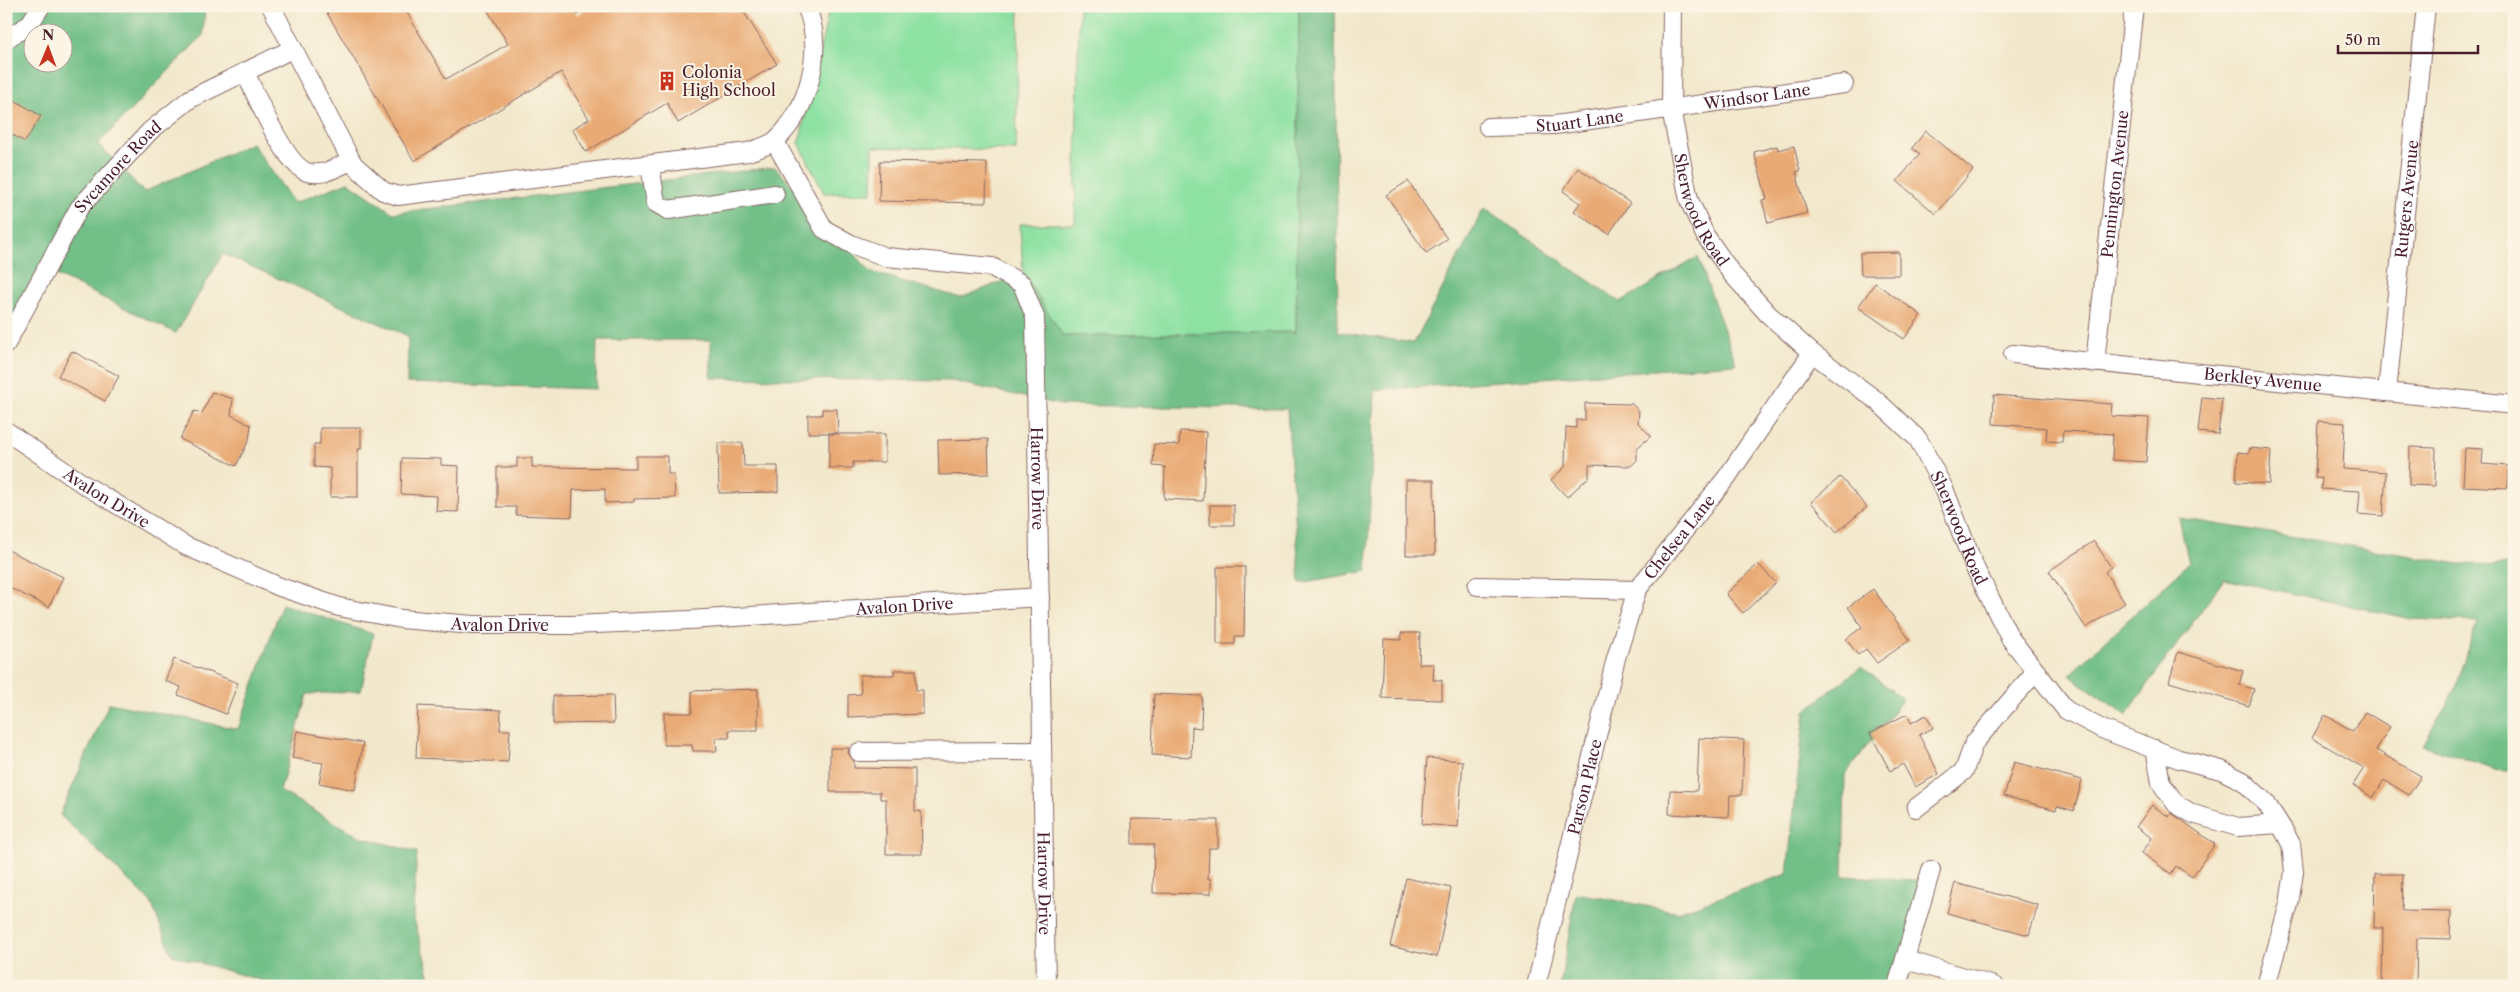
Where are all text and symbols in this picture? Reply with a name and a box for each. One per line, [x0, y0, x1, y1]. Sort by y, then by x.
north arrow [22, 22, 72, 72]
scale bar [2338, 22, 2478, 54]
text: N [42, 26, 54, 44]
text: 50 m [2345, 30, 2381, 49]
place label: Colonia High School [682, 62, 776, 100]
building icon: Colonia High School [656, 70, 678, 92]
street label: Windsor Lane [1701, 79, 1812, 114]
street label: Stuart Lane [1536, 105, 1625, 136]
street label: Pennington Avenue [2097, 109, 2133, 259]
street label: Sycamore Road [70, 116, 165, 217]
street label: Rutgers Avenue [2391, 139, 2422, 259]
street label: Sherwood Road [1670, 151, 1734, 270]
street label: Berkley Avenue [2203, 363, 2323, 395]
street label: Harrow Drive [1027, 427, 1049, 530]
street label: Avalon Drive [59, 463, 154, 532]
street label: Sherwood Road [1926, 467, 1992, 588]
street label: Chelsea Lane [1640, 491, 1719, 583]
street label: Avalon Drive [854, 593, 954, 619]
street label: Avalon Drive [449, 613, 549, 635]
street label: Parson Place [1563, 737, 1606, 837]
street label: Harrow Drive [1033, 832, 1055, 935]

